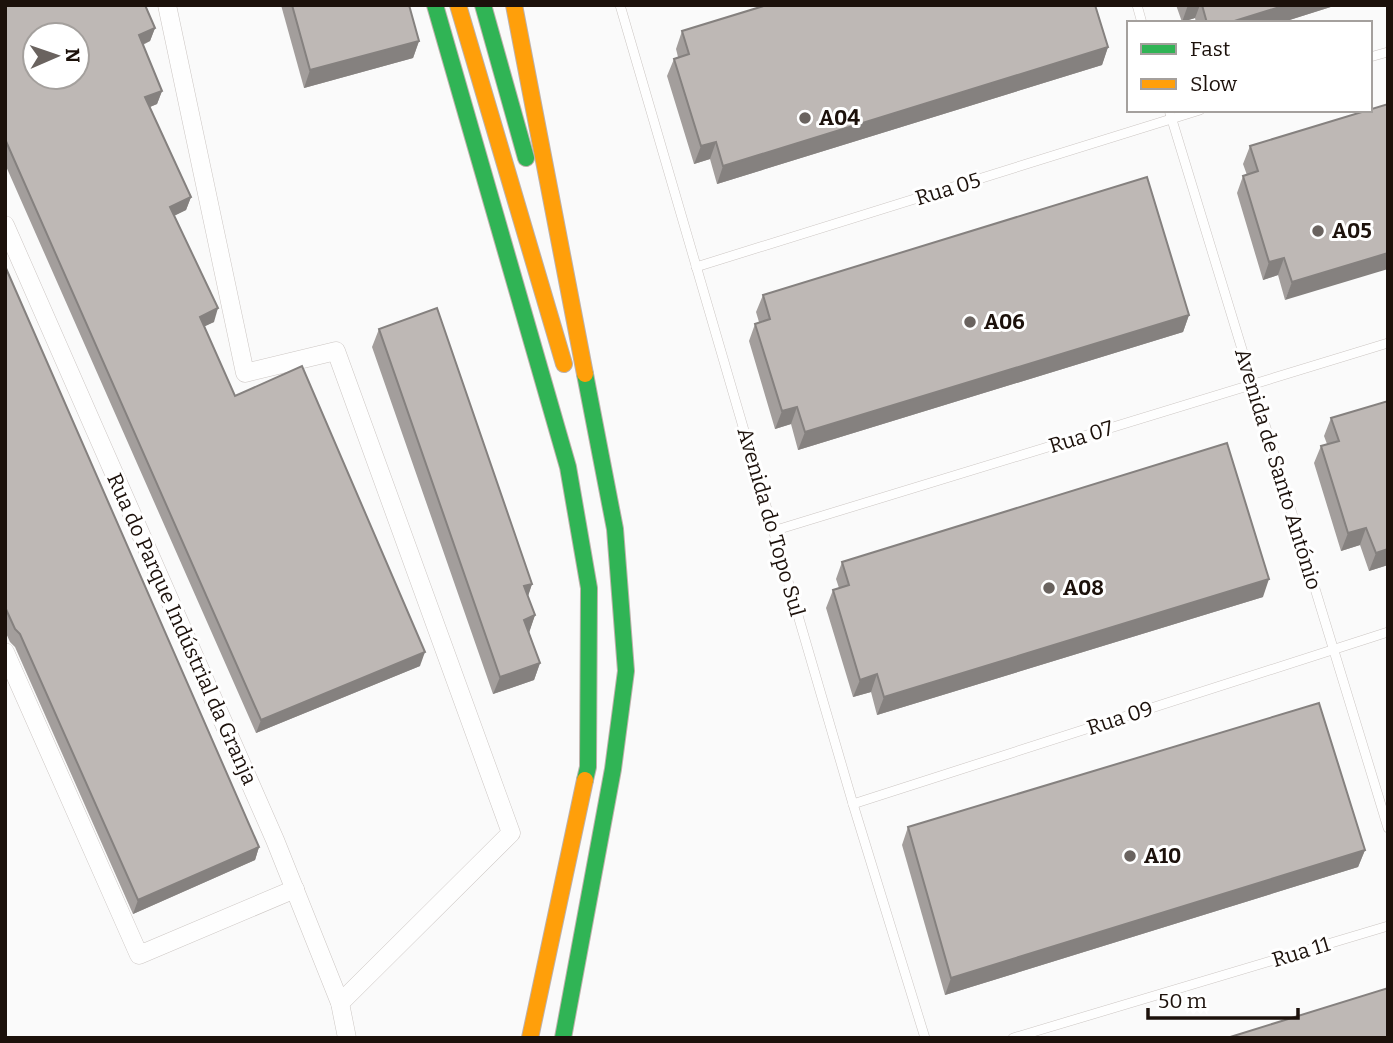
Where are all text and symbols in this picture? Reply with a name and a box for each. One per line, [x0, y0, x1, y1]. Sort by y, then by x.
north arrow [21, 21, 91, 91]
legend [1127, 21, 1372, 112]
text: Fast [1190, 36, 1231, 62]
text: N [61, 48, 84, 63]
text: Slow [1190, 71, 1237, 97]
place label: A04 [819, 105, 860, 131]
marker: A04 [797, 110, 813, 126]
street label: Rua 05 [912, 167, 984, 211]
place label: A05 [1332, 218, 1372, 244]
marker: A05 [1310, 223, 1326, 239]
place label: A06 [984, 309, 1025, 335]
marker: A06 [962, 314, 978, 330]
street label: Avenida de Santo António [1229, 345, 1327, 593]
street label: Rua 07 [1046, 415, 1117, 459]
street label: Avenida do Topo Sul [732, 424, 810, 620]
street label: Rua do Parque Indústrial da Granja [101, 469, 263, 789]
place label: A08 [1063, 575, 1104, 601]
marker: A08 [1041, 580, 1057, 596]
street label: Rua 09 [1084, 695, 1156, 741]
place label: A10 [1144, 843, 1181, 869]
marker: A10 [1122, 848, 1138, 864]
street label: Rua 11 [1269, 931, 1334, 973]
scale bar [1148, 976, 1298, 1020]
text: 50 m [1158, 988, 1207, 1014]

